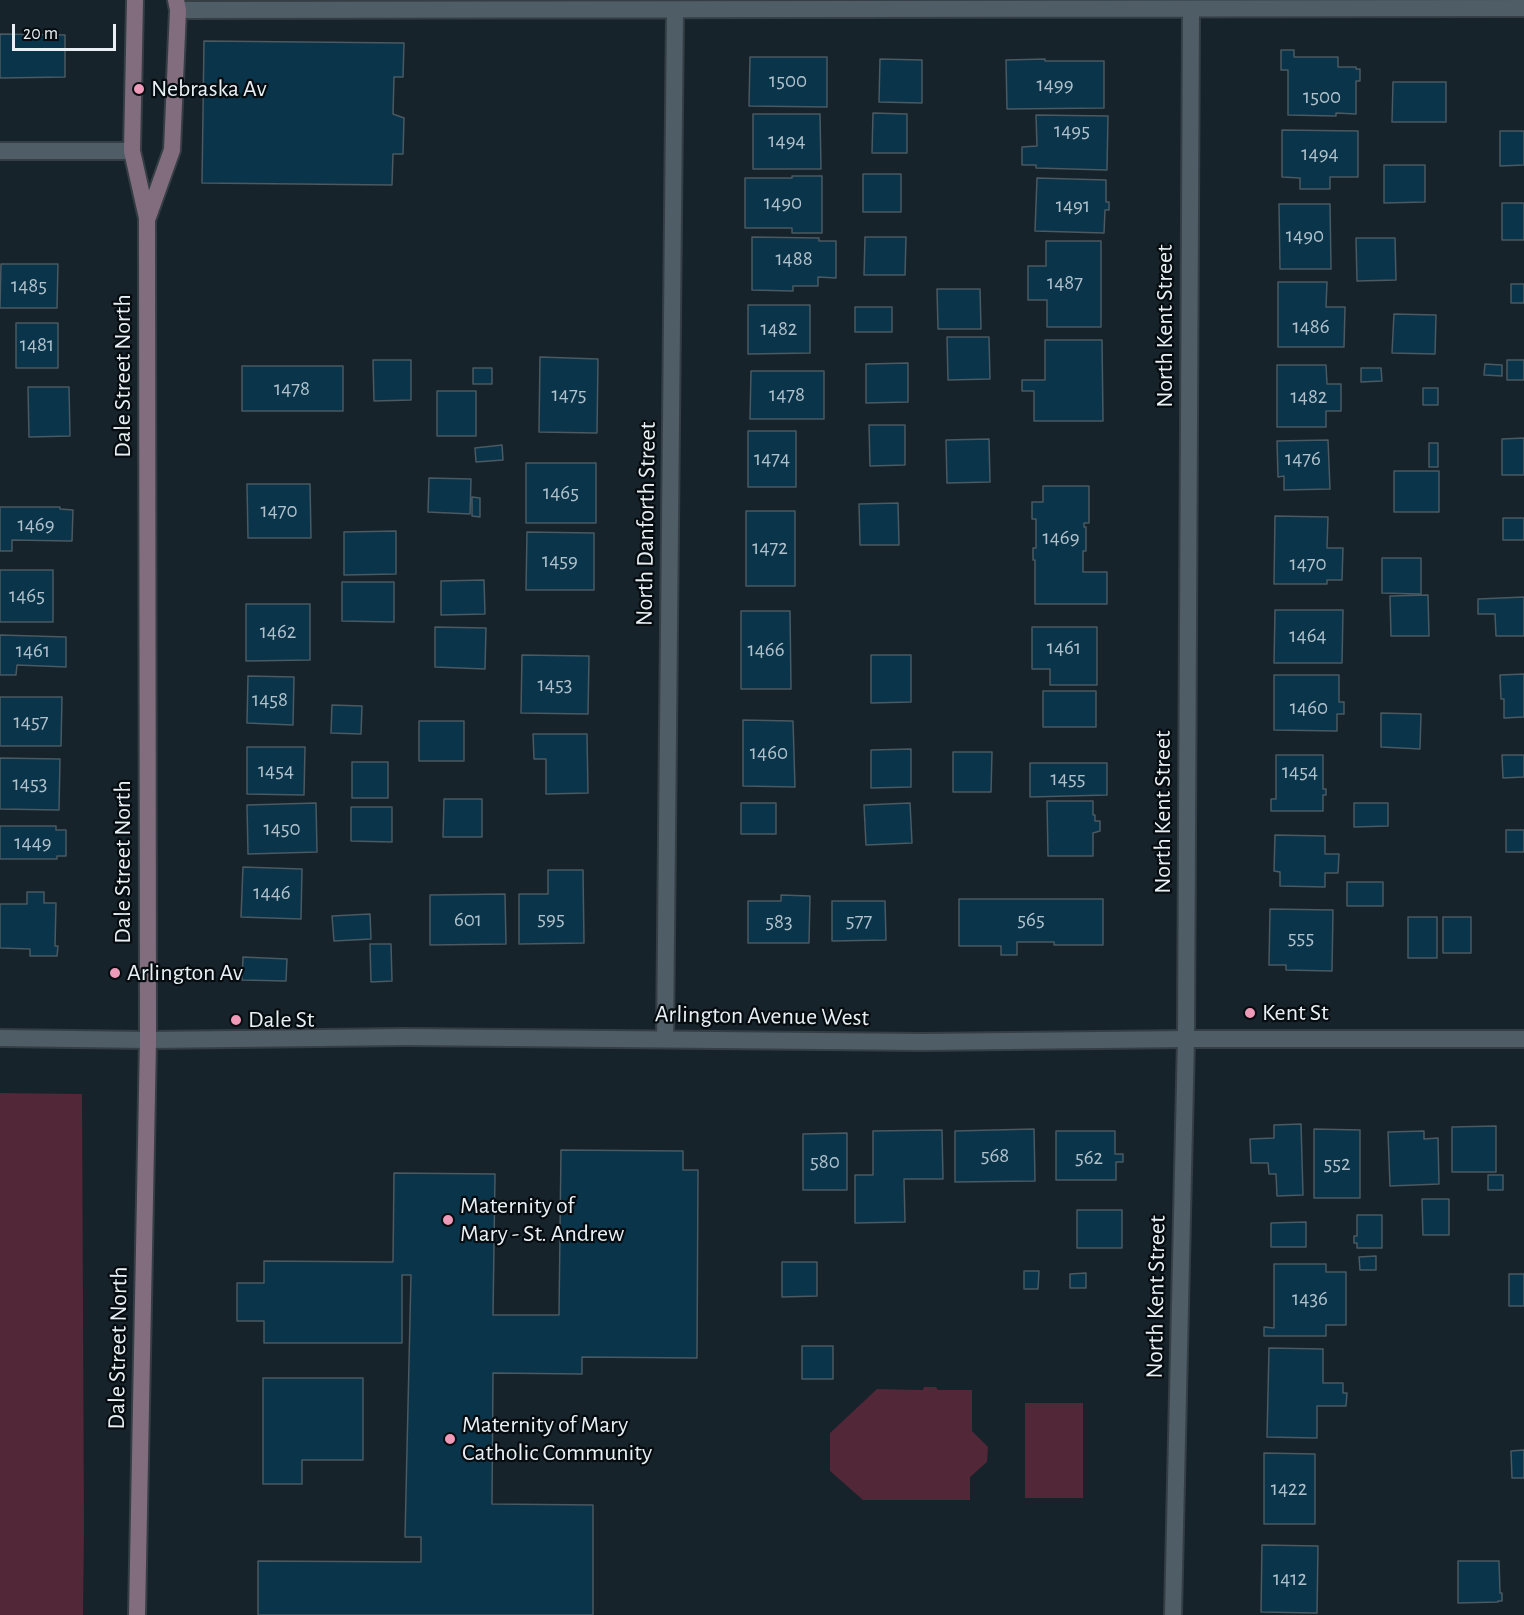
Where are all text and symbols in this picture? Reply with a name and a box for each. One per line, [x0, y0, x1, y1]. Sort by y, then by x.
scale bar [15, 12, 118, 50]
text: 20 m [23, 25, 58, 43]
house number: 1500 [769, 68, 807, 94]
house number: 1499 [1036, 72, 1074, 98]
place label: Nebraska Av [151, 75, 267, 103]
marker: Nebraska Av [132, 82, 146, 96]
house number: 1500 [1303, 84, 1341, 110]
house number: 1495 [1054, 118, 1090, 144]
house number: 1494 [768, 128, 806, 154]
house number: 1494 [1301, 141, 1339, 167]
house number: 1490 [764, 190, 802, 216]
house number: 1491 [1056, 193, 1090, 219]
house number: 1490 [1286, 223, 1324, 249]
street label: North Kent Street [1151, 244, 1179, 408]
house number: 1488 [775, 246, 813, 272]
house number: 1487 [1047, 270, 1083, 296]
house number: 1485 [11, 273, 47, 299]
street label: Dale Street North [109, 294, 137, 458]
house number: 1486 [1292, 314, 1330, 340]
house number: 1482 [761, 316, 797, 342]
house number: 1481 [20, 332, 54, 358]
house number: 1478 [274, 376, 310, 402]
house number: 1475 [552, 382, 586, 408]
house number: 1478 [769, 382, 805, 408]
house number: 1482 [1291, 384, 1327, 410]
street label: North Danforth Street [630, 422, 662, 626]
house number: 1474 [754, 446, 790, 472]
house number: 1476 [1285, 446, 1321, 472]
house number: 1465 [543, 480, 579, 506]
house number: 1470 [260, 498, 298, 524]
house number: 1469 [17, 512, 55, 538]
house number: 1469 [1042, 525, 1080, 551]
house number: 1472 [752, 535, 788, 561]
house number: 1459 [542, 548, 578, 574]
house number: 1470 [1289, 551, 1327, 577]
house number: 1465 [9, 583, 45, 609]
house number: 1462 [260, 619, 296, 645]
house number: 1464 [1289, 623, 1327, 649]
house number: 1461 [1047, 635, 1081, 661]
house number: 1466 [747, 637, 785, 663]
house number: 1461 [16, 638, 50, 664]
house number: 1453 [538, 672, 572, 698]
house number: 1458 [252, 687, 288, 713]
house number: 1460 [1290, 695, 1328, 721]
house number: 1457 [14, 709, 48, 735]
street label: North Kent Street [1149, 730, 1177, 894]
house number: 1460 [750, 740, 788, 766]
house number: 1454 [258, 758, 294, 784]
house number: 1454 [1282, 759, 1318, 785]
house number: 1455 [1051, 766, 1085, 792]
house number: 1453 [13, 771, 47, 797]
street label: Dale Street North [109, 780, 137, 944]
house number: 1450 [263, 816, 301, 842]
house number: 1449 [14, 830, 52, 856]
house number: 1446 [253, 880, 291, 906]
house number: 595 [537, 906, 565, 932]
house number: 601 [454, 907, 482, 933]
house number: 565 [1017, 907, 1045, 933]
house number: 577 [846, 908, 872, 934]
house number: 583 [765, 909, 793, 935]
house number: 555 [1288, 925, 1314, 951]
place label: Arlington Av [127, 959, 243, 987]
marker: Arlington Av [108, 966, 122, 980]
place label: Kent St [1262, 999, 1329, 1027]
street label: Arlington Avenue West [655, 1000, 869, 1032]
place label: Dale St [248, 1006, 315, 1034]
marker: Kent St [1243, 1006, 1257, 1020]
marker: Dale St [229, 1013, 243, 1027]
house number: 568 [981, 1143, 1009, 1169]
house number: 562 [1075, 1145, 1103, 1171]
house number: 580 [810, 1149, 840, 1175]
house number: 552 [1323, 1151, 1351, 1177]
place label: Maternity of Mary - St. Andrew [460, 1192, 624, 1248]
marker: Maternity of Mary - St. Andrew [441, 1213, 455, 1227]
street label: North Kent Street [1140, 1215, 1172, 1379]
street label: Dale Street North [102, 1266, 134, 1430]
house number: 1436 [1292, 1286, 1328, 1312]
place label: Maternity of Mary Catholic Community [462, 1411, 652, 1467]
marker: Maternity of Mary Catholic Community [443, 1432, 457, 1446]
house number: 1422 [1271, 1476, 1307, 1502]
house number: 1412 [1273, 1566, 1307, 1592]

